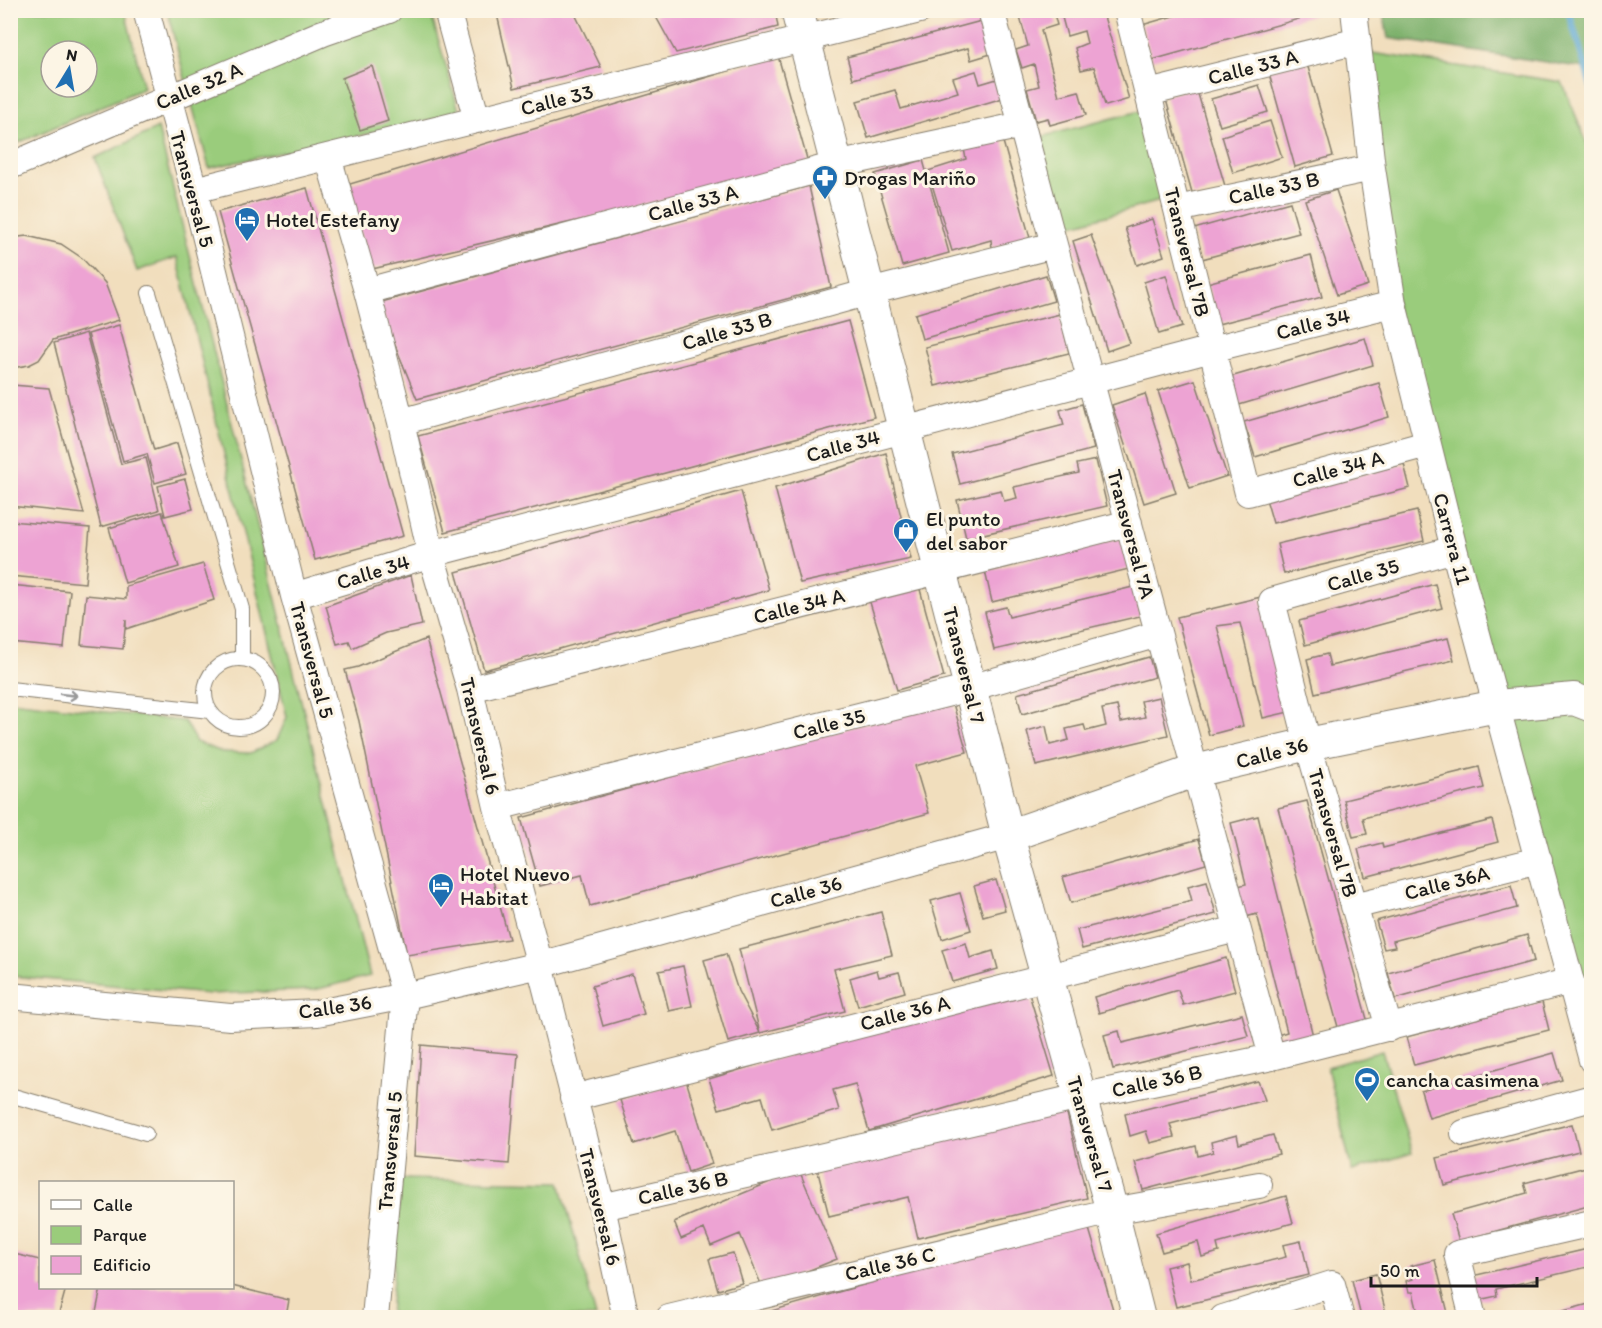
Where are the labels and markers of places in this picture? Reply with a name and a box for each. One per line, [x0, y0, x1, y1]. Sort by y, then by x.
pharmacy icon: Drogas Mariño [810, 163, 840, 201]
place label: Drogas Mariño [844, 165, 976, 190]
hotel icon: Hotel Estefany [232, 205, 262, 243]
place label: Hotel Estefany [266, 207, 400, 232]
place label: El punto del sabor [926, 506, 1008, 555]
shop icon: El punto del sabor [891, 516, 921, 554]
place label: Hotel Nuevo Habitat [460, 861, 570, 910]
hotel icon: Hotel Nuevo Habitat [426, 871, 456, 909]
sports icon: cancha casimena [1352, 1065, 1382, 1103]
place label: cancha casimena [1386, 1067, 1539, 1092]

